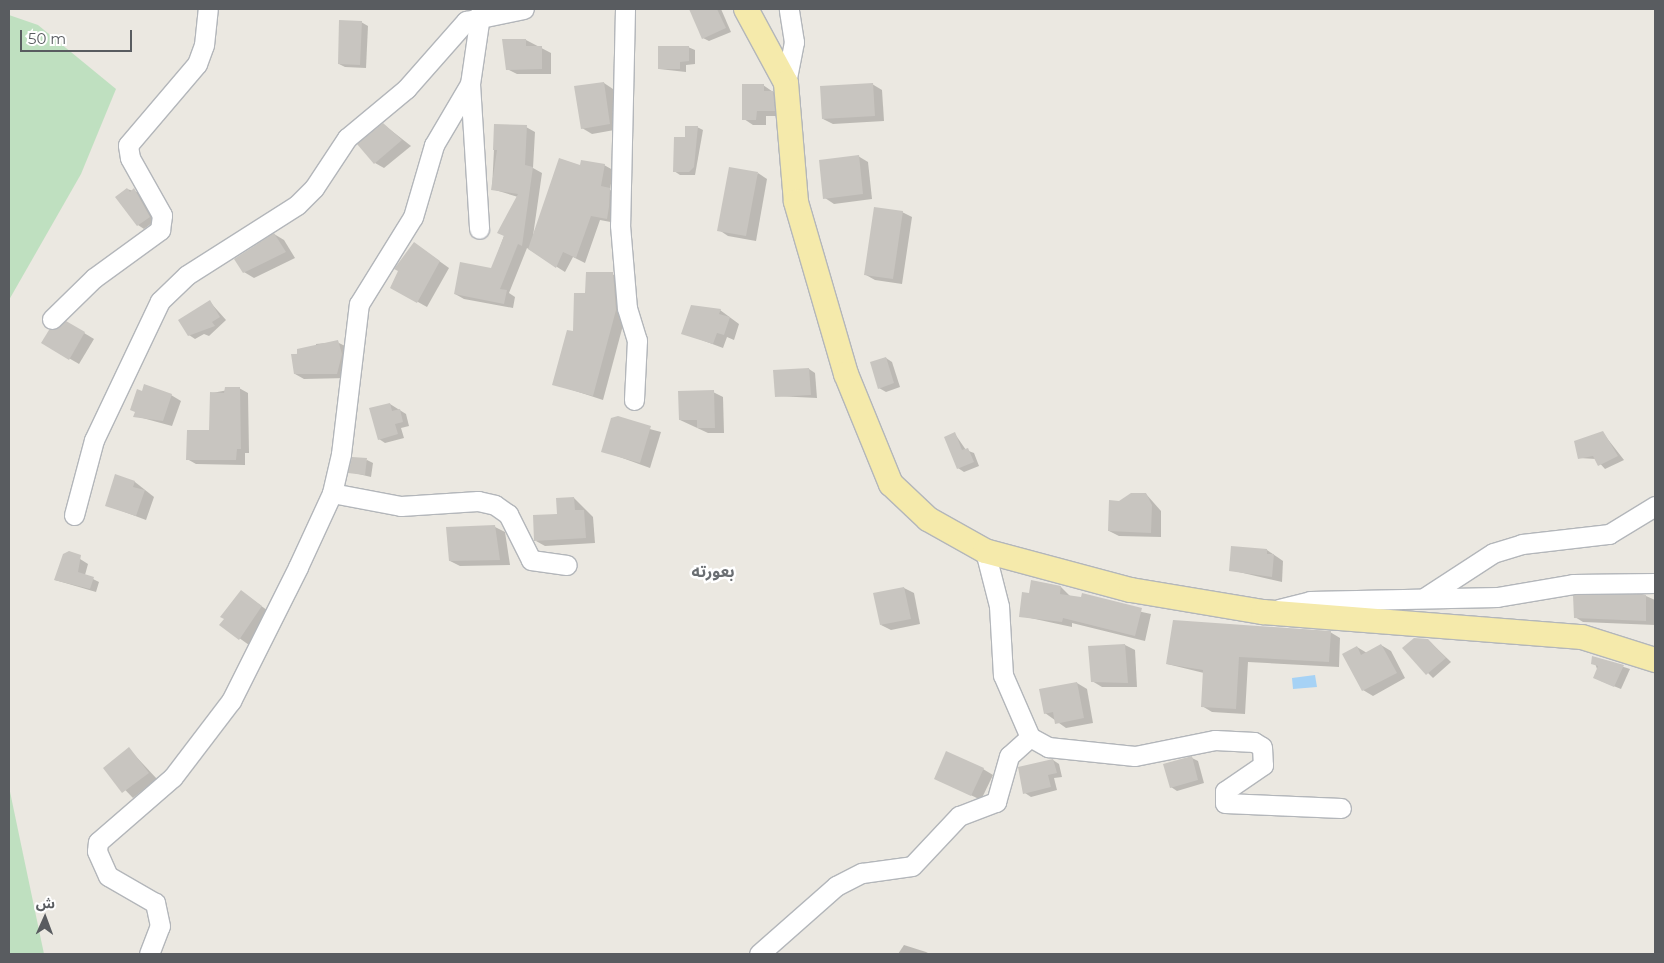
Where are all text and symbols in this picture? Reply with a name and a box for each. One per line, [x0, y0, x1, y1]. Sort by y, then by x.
scale bar [22, 20, 135, 52]
text: 50 m [28, 29, 66, 48]
district label: بعورته [692, 562, 734, 582]
north arrow [20, 893, 70, 943]
text: ش [36, 894, 55, 912]

